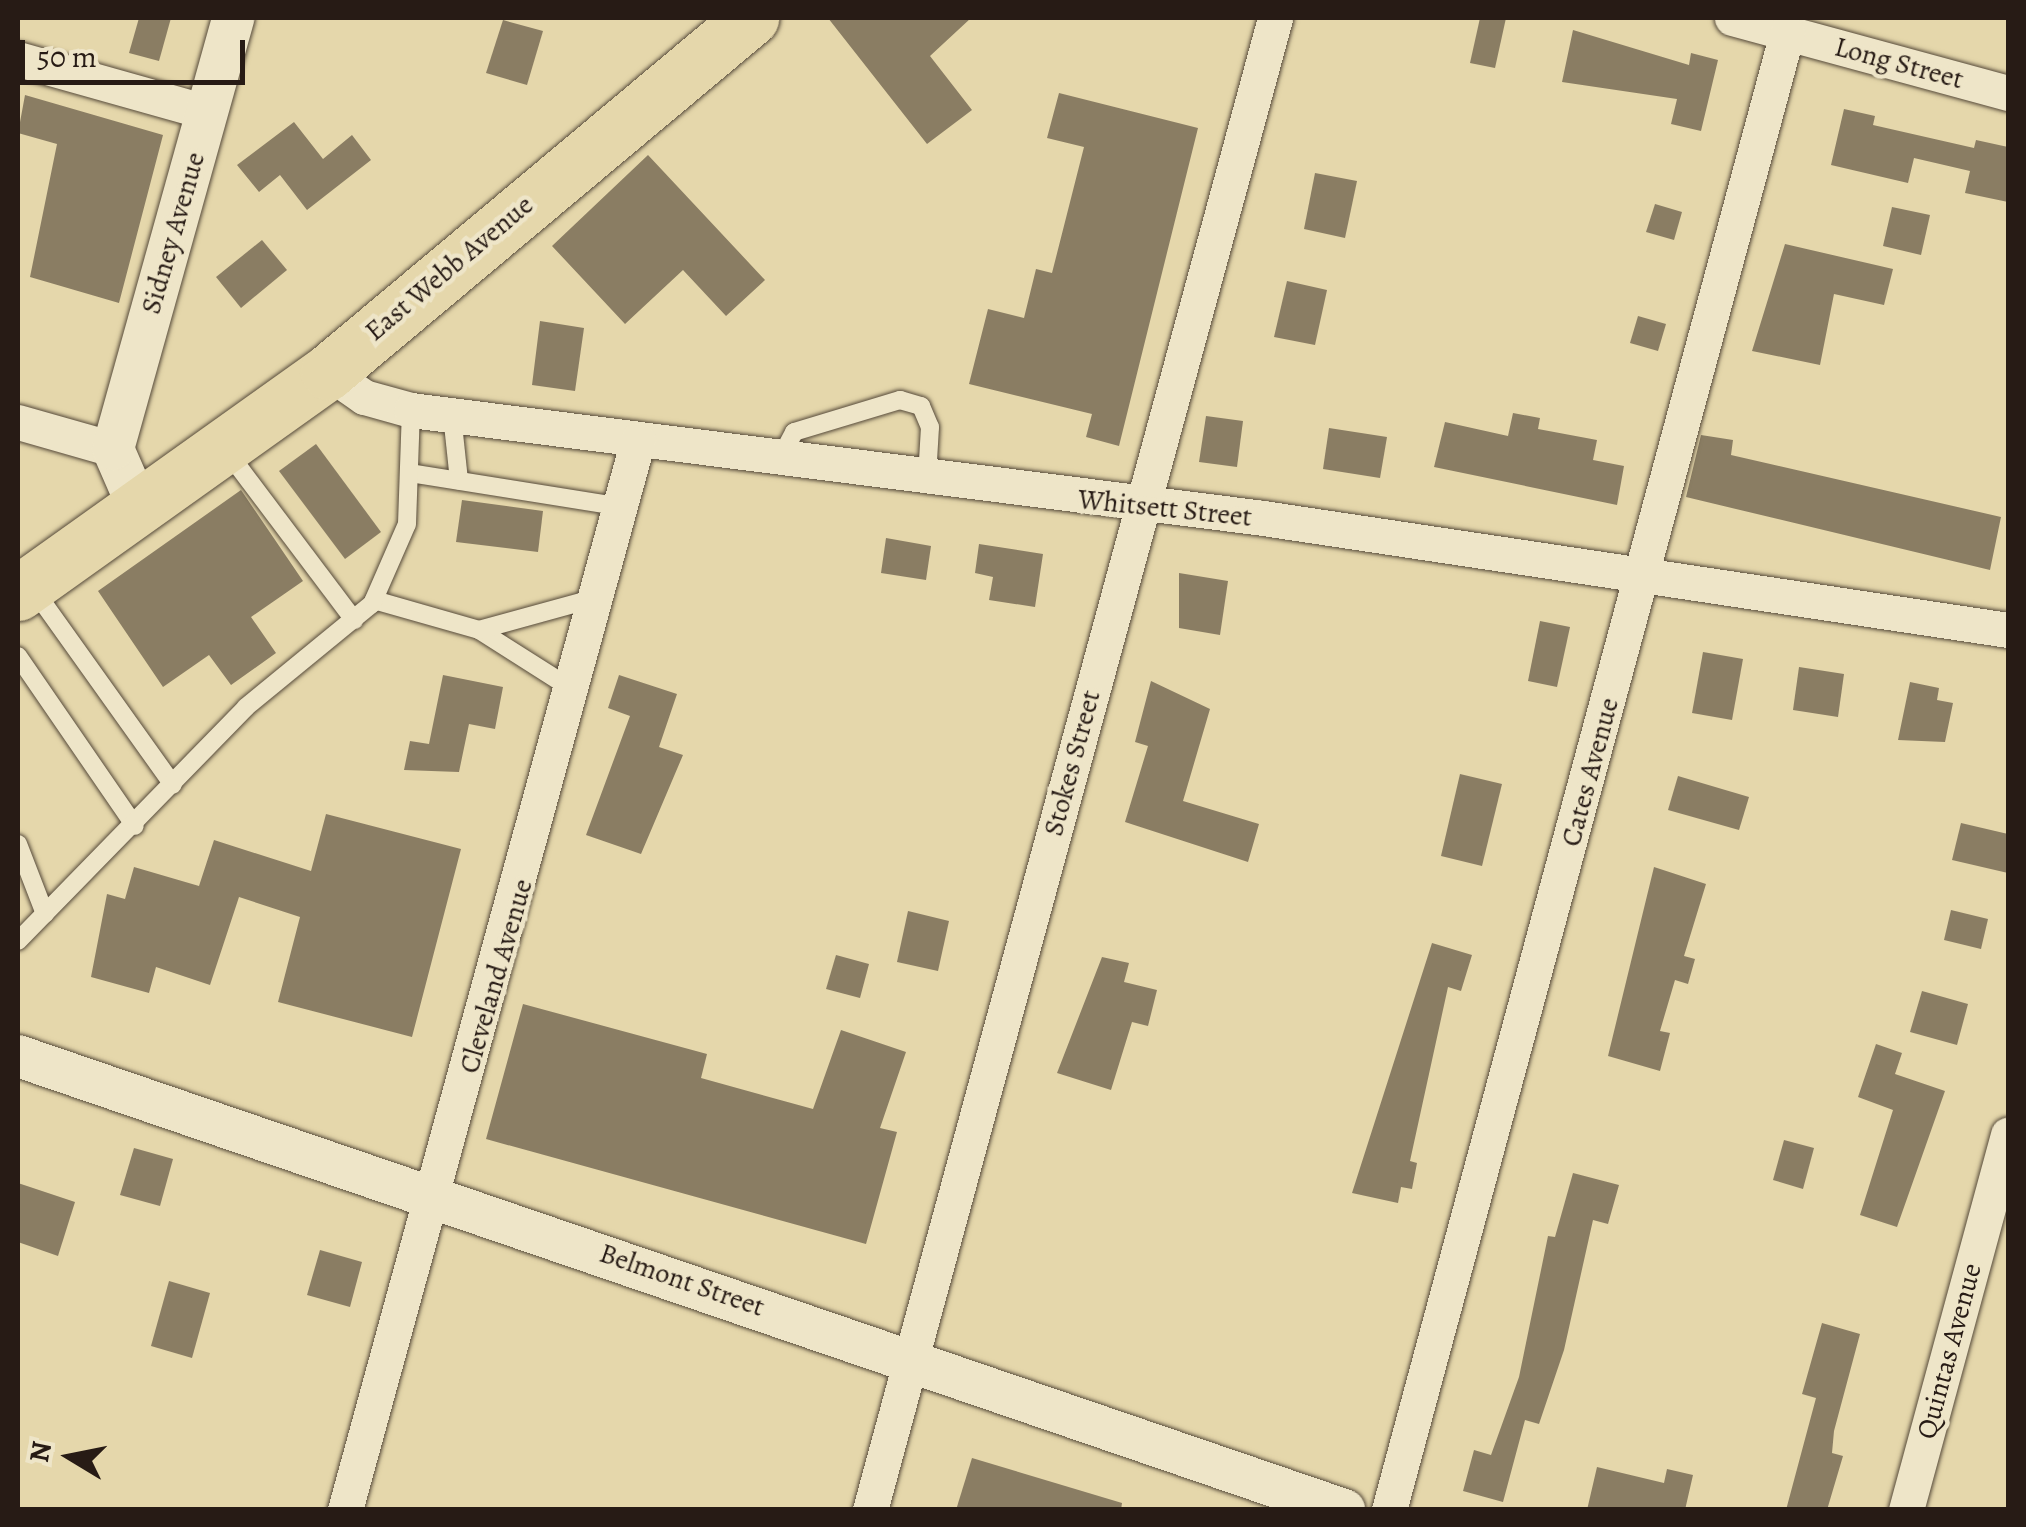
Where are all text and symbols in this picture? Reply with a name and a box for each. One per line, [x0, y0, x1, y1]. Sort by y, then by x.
scale bar [25, 20, 250, 82]
street label: Long Street [1831, 30, 1967, 96]
text: 50 m [37, 37, 97, 77]
street label: Sidney Avenue [134, 148, 212, 318]
street label: East Webb Avenue [358, 188, 540, 348]
street label: Whitsett Street [1076, 482, 1254, 534]
street label: Stokes Street [1036, 686, 1108, 840]
street label: Cates Avenue [1554, 694, 1626, 850]
street label: Cleveland Avenue [452, 875, 540, 1077]
street label: Belmont Street [595, 1236, 769, 1324]
street label: Quintas Avenue [1909, 1260, 1989, 1442]
north arrow [20, 1407, 120, 1507]
text: N [20, 1438, 61, 1465]

